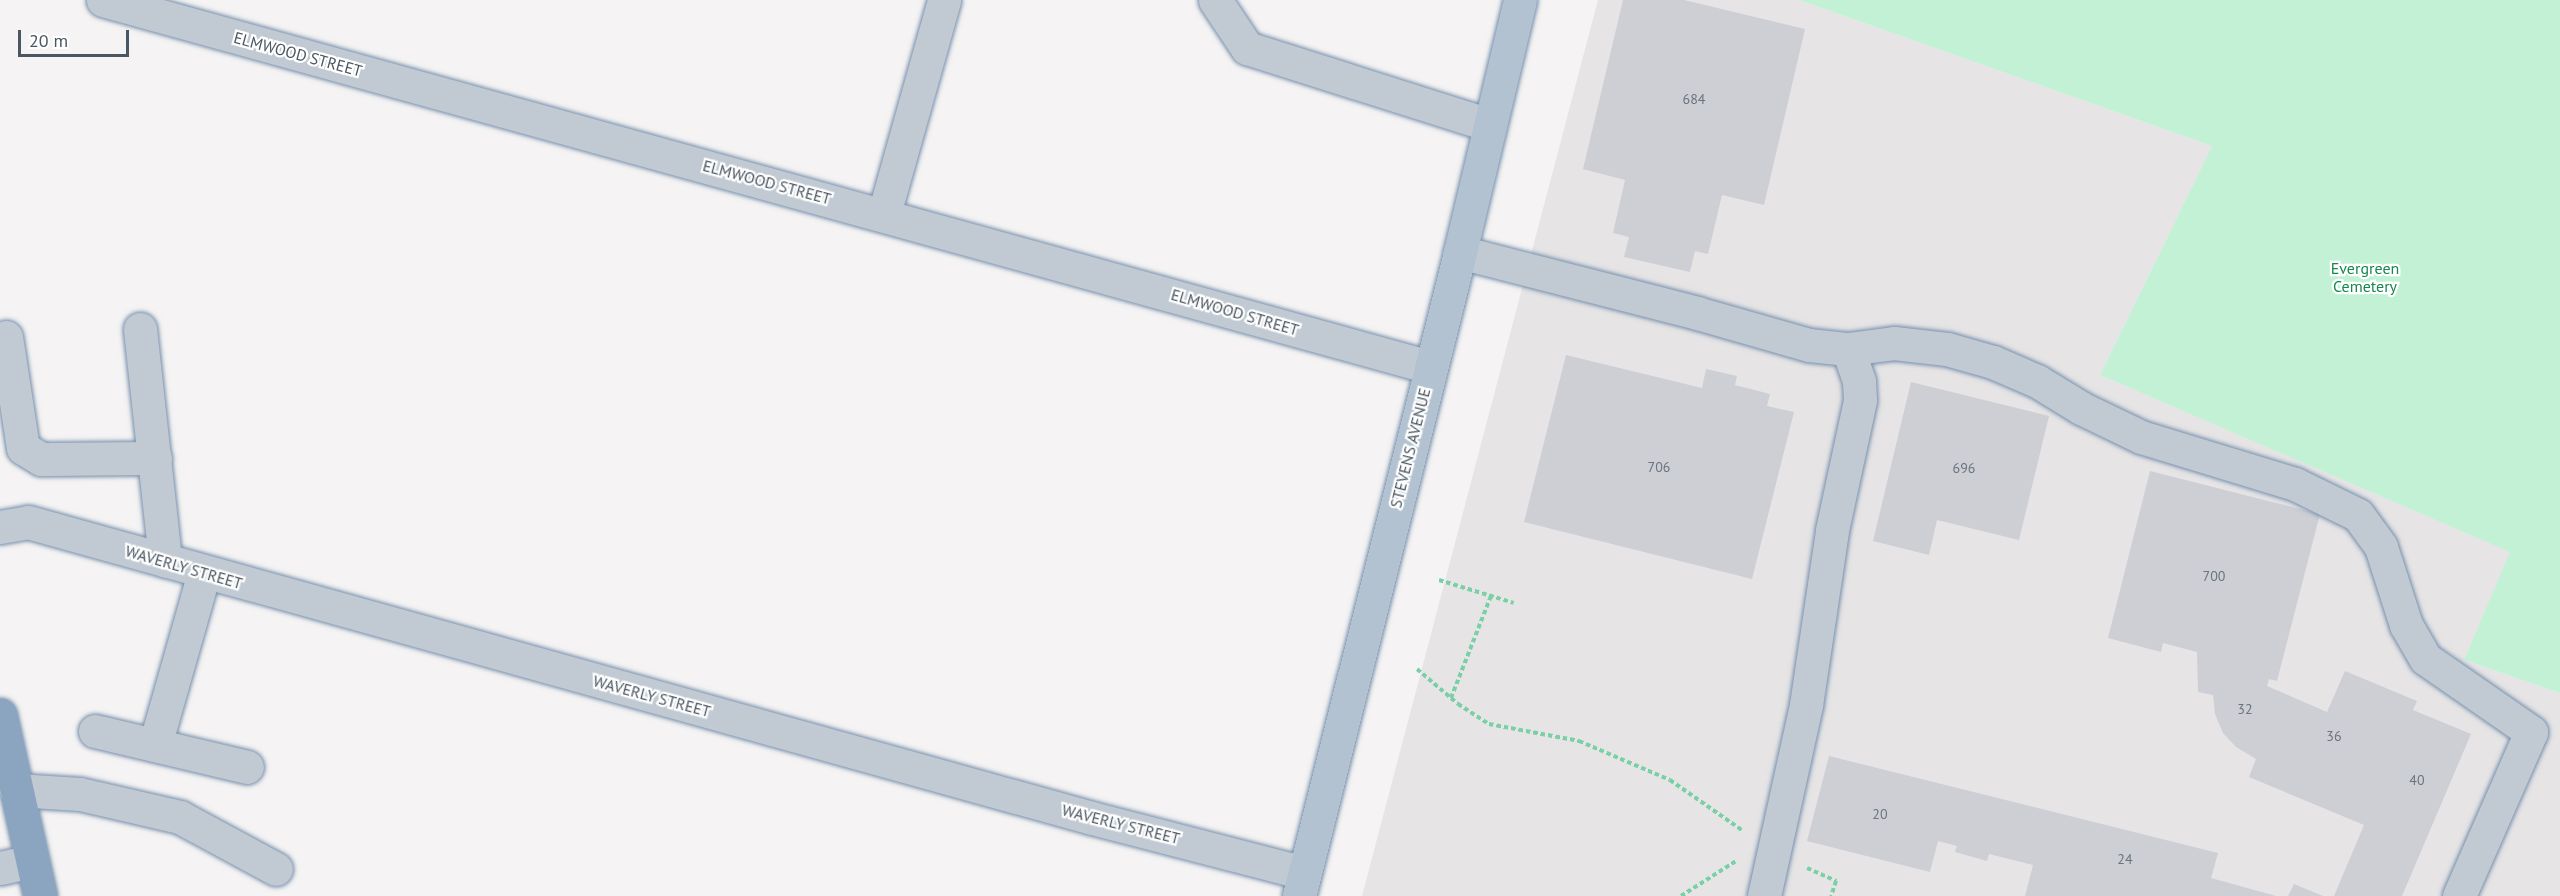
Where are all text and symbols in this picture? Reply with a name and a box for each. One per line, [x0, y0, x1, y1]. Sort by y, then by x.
scale bar [21, 18, 132, 56]
street label: ELMWOOD STREET [232, 28, 364, 80]
text: 20 m [29, 29, 68, 52]
house number: 684 [1683, 91, 1705, 107]
street label: ELMWOOD STREET [701, 156, 833, 208]
park label: Evergreen Cemetery [2331, 258, 2399, 296]
street label: ELMWOOD STREET [1169, 285, 1301, 339]
street label: STEVENS AVENUE [1386, 386, 1434, 510]
house number: 706 [1648, 459, 1670, 475]
house number: 696 [1953, 460, 1975, 476]
street label: WAVERLY STREET [123, 541, 245, 593]
house number: 700 [2203, 568, 2225, 584]
street label: WAVERLY STREET [591, 671, 713, 721]
house number: 32 [2237, 701, 2253, 717]
house number: 36 [2326, 728, 2342, 744]
house number: 40 [2409, 772, 2425, 788]
street label: WAVERLY STREET [1060, 800, 1182, 848]
house number: 20 [1872, 806, 1888, 822]
house number: 24 [2117, 851, 2133, 867]

